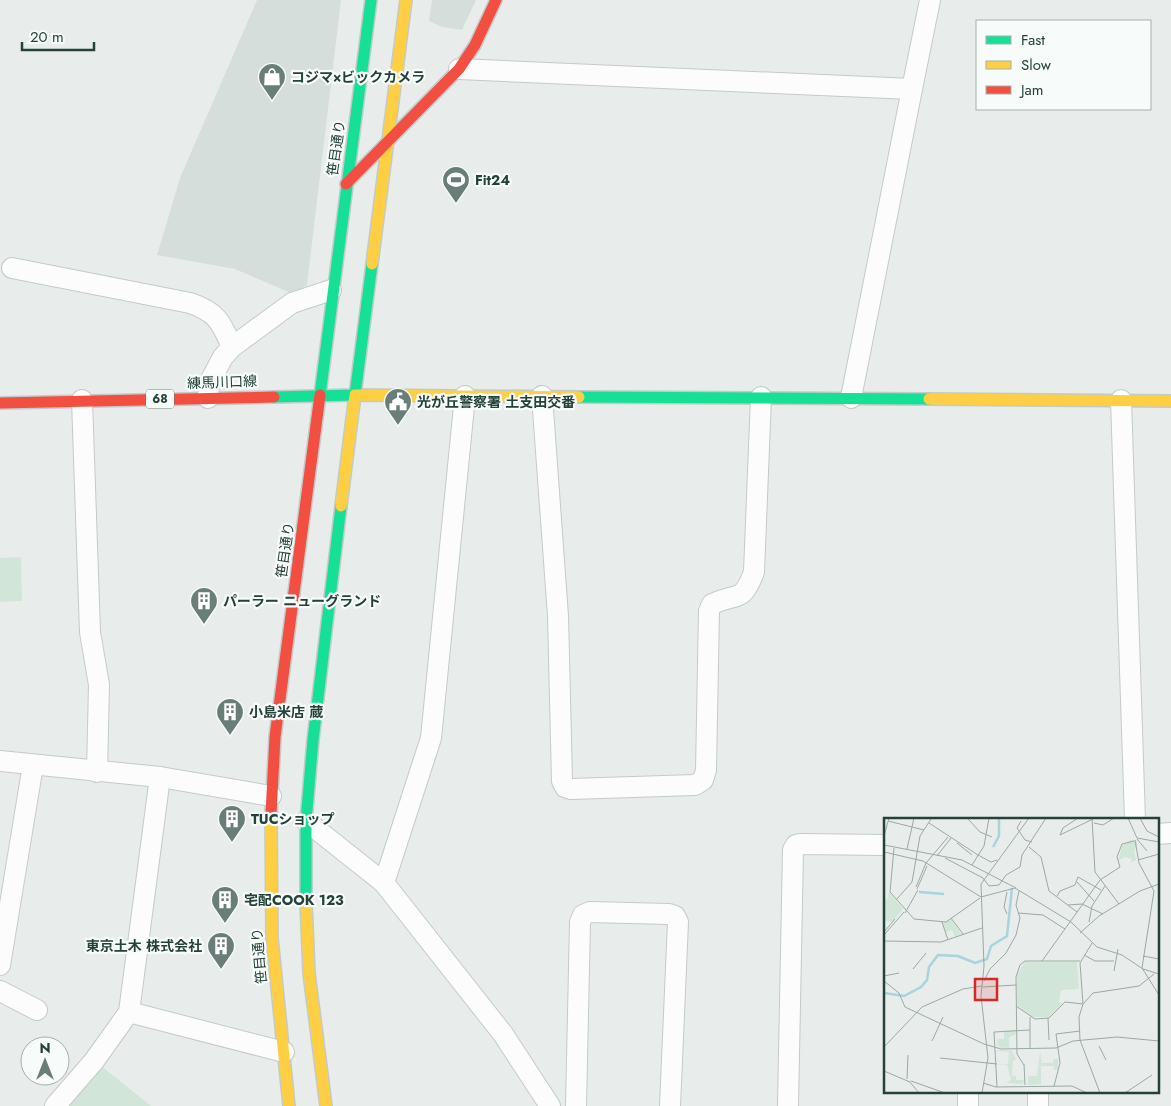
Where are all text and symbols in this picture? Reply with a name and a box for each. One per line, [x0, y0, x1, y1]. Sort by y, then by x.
scale bar [22, 20, 95, 52]
legend [976, 20, 1151, 110]
text: 20 m [30, 26, 64, 48]
text: Fast [1021, 29, 1045, 51]
text: Slow [1021, 54, 1052, 76]
shop icon: コジマ×ビックカメラ [257, 62, 287, 101]
place label: コジマ×ビックカメラ [291, 67, 425, 87]
text: Jam [1019, 79, 1044, 101]
street label: 笹目通り [322, 119, 350, 177]
sports icon: Fit24 [441, 165, 471, 204]
place label: Fit24 [475, 170, 510, 190]
street label: 練馬川口線 [187, 371, 257, 393]
public building icon: 光が丘警察署 土支田交番 [383, 387, 413, 426]
road number: 68 [146, 389, 174, 408]
place label: 光が丘警察署 土支田交番 [417, 392, 575, 412]
street label: 笹目通り [271, 521, 299, 579]
building icon: パーラー ニューグランド [189, 586, 219, 625]
place label: パーラー ニューグランド [223, 591, 381, 611]
building icon: 小島米店 蔵 [215, 697, 245, 736]
place label: 小島米店 蔵 [249, 702, 323, 722]
building icon: TUCショップ [217, 804, 247, 843]
place label: TUCショップ [251, 809, 334, 829]
inset map [884, 818, 1158, 1094]
building icon: 宅配COOK 123 [210, 885, 240, 924]
place label: 宅配COOK 123 [244, 890, 344, 910]
street label: 笹目通り [247, 927, 271, 985]
building icon: 東京土木 株式会社 [206, 931, 236, 970]
place label: 東京土木 株式会社 [86, 936, 202, 956]
north arrow [20, 1036, 70, 1086]
text: N [39, 1038, 51, 1058]

